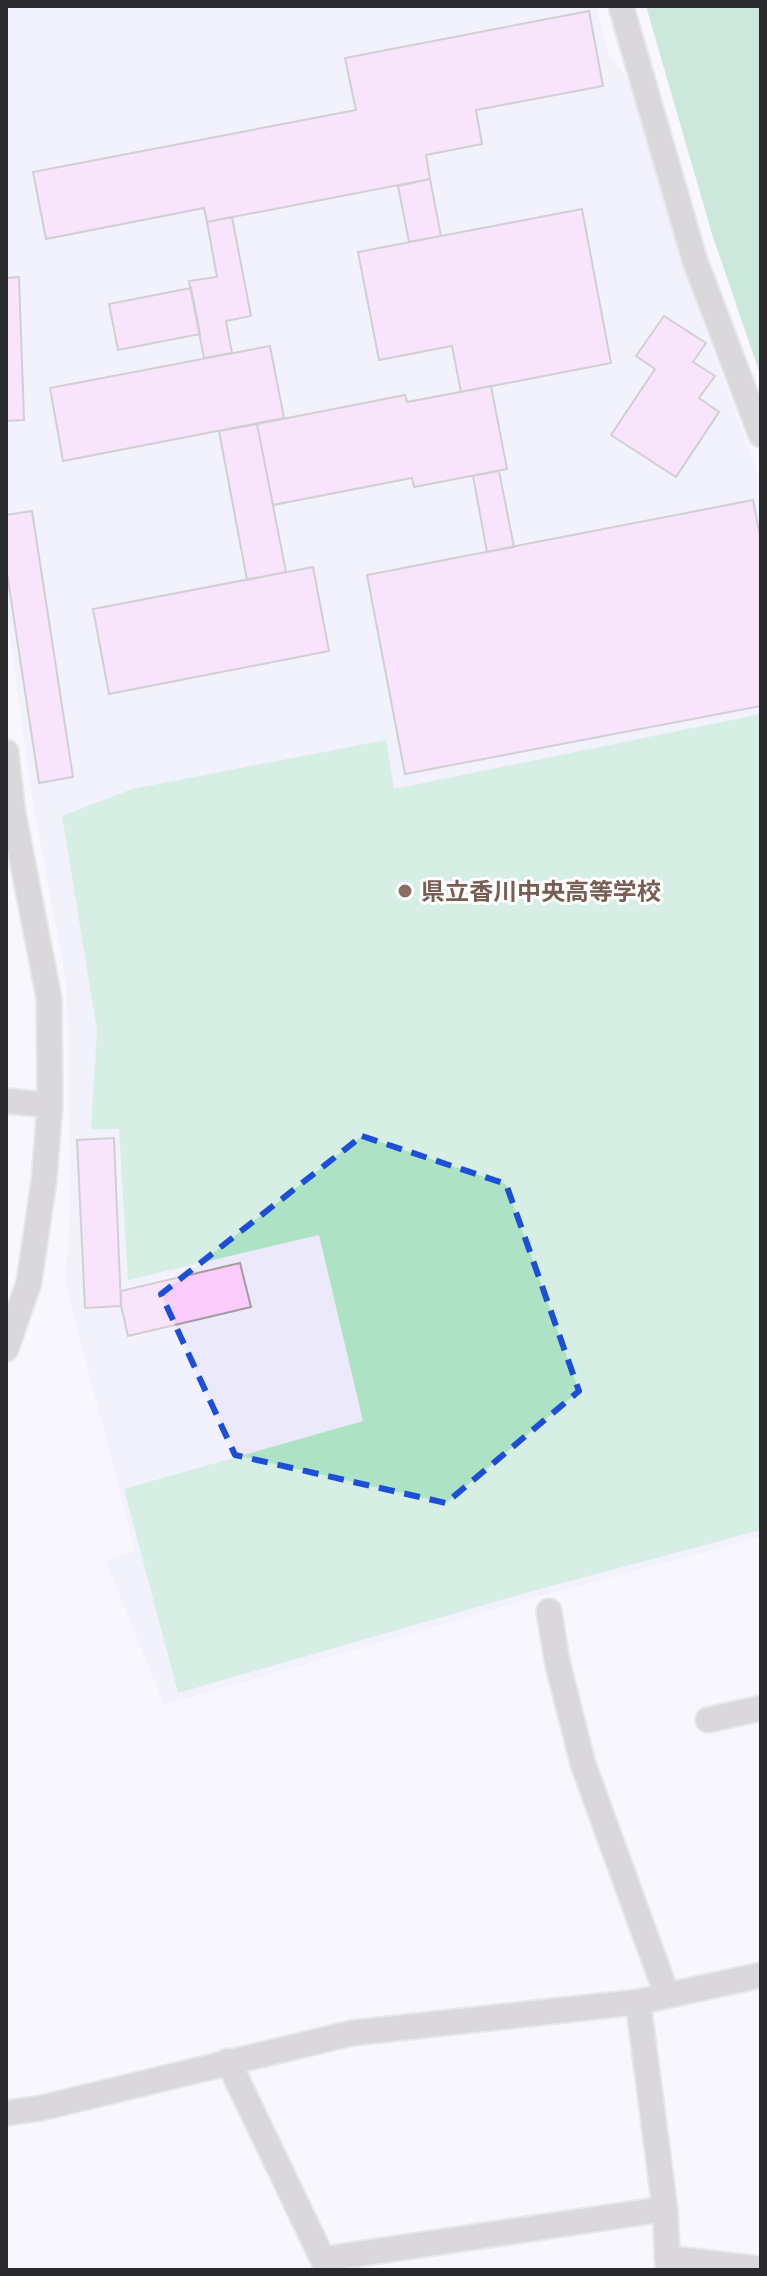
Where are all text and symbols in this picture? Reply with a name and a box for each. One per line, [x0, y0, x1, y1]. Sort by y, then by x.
place label: 県立香川中央高等学校 [421, 878, 661, 905]
marker: 県立香川中央高等学校 [396, 882, 414, 900]

